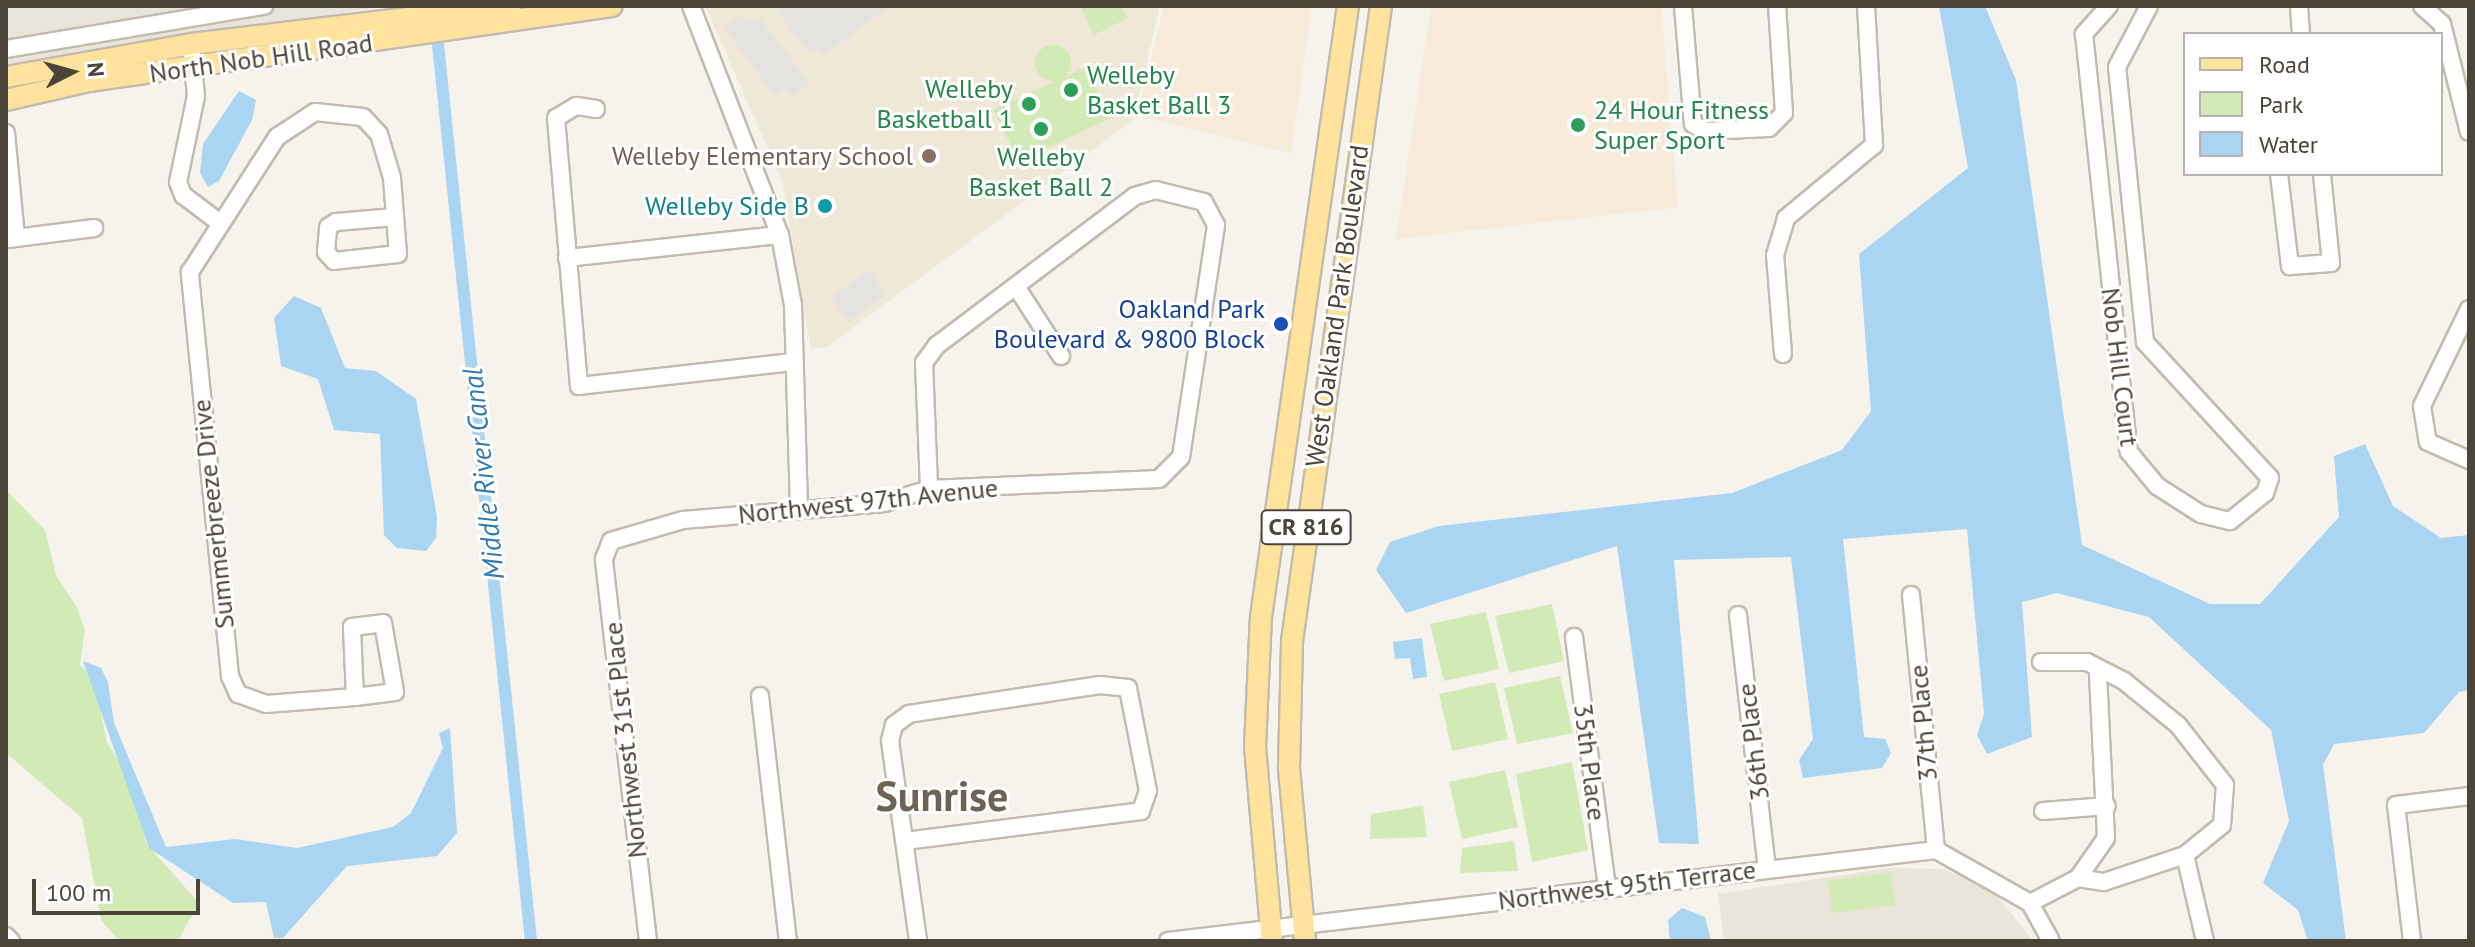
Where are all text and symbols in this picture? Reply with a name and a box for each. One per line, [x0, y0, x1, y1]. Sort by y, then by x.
street label: North Nob Hill Road [147, 27, 375, 89]
north arrow [32, 32, 112, 112]
legend [2183, 32, 2443, 176]
text: Road [2259, 49, 2310, 80]
place label: Welleby Basket Ball 3 [1087, 59, 1232, 120]
text: N [81, 61, 111, 78]
place label: Welleby Basketball 1 [877, 73, 1013, 134]
marker: Welleby Basket Ball 3 [1062, 81, 1080, 99]
text: Park [2259, 89, 2303, 120]
place label: 24 Hour Fitness Super Sport [1594, 94, 1769, 156]
marker: Welleby Basketball 1 [1020, 95, 1038, 113]
marker: 24 Hour Fitness Super Sport [1569, 116, 1587, 134]
marker: Welleby Basket Ball 2 [1032, 120, 1050, 138]
text: Water [2259, 129, 2318, 160]
place label: Welleby Elementary School [610, 140, 913, 172]
place label: Welleby Basket Ball 2 [969, 141, 1113, 202]
street label: West Oakland Park Boulevard [1299, 143, 1375, 469]
marker: Welleby Elementary School [920, 147, 938, 165]
place label: Welleby Side B [644, 190, 809, 222]
marker: Welleby Side B [816, 197, 834, 215]
street label: Nob Hill Court [2095, 286, 2145, 448]
place label: Oakland Park Boulevard & 9800 Block [994, 293, 1265, 354]
marker: Oakland Park Boulevard & 9800 Block [1272, 315, 1290, 333]
water label: Middle River Canal [455, 366, 511, 582]
street label: Summerbreeze Drive [185, 398, 241, 630]
street label: Northwest 97th Avenue [736, 472, 1000, 530]
road number: CR 816 [1260, 507, 1352, 547]
street label: Northwest 31st Place [597, 620, 653, 860]
street label: 37th Place [1902, 663, 1944, 783]
street label: 36th Place [1730, 682, 1776, 802]
street label: 35th Place [1567, 702, 1613, 822]
district label: Sunrise [876, 771, 1008, 821]
street label: Northwest 95th Terrace [1496, 854, 1758, 916]
scale bar [36, 863, 204, 913]
text: 100 m [46, 877, 111, 908]

